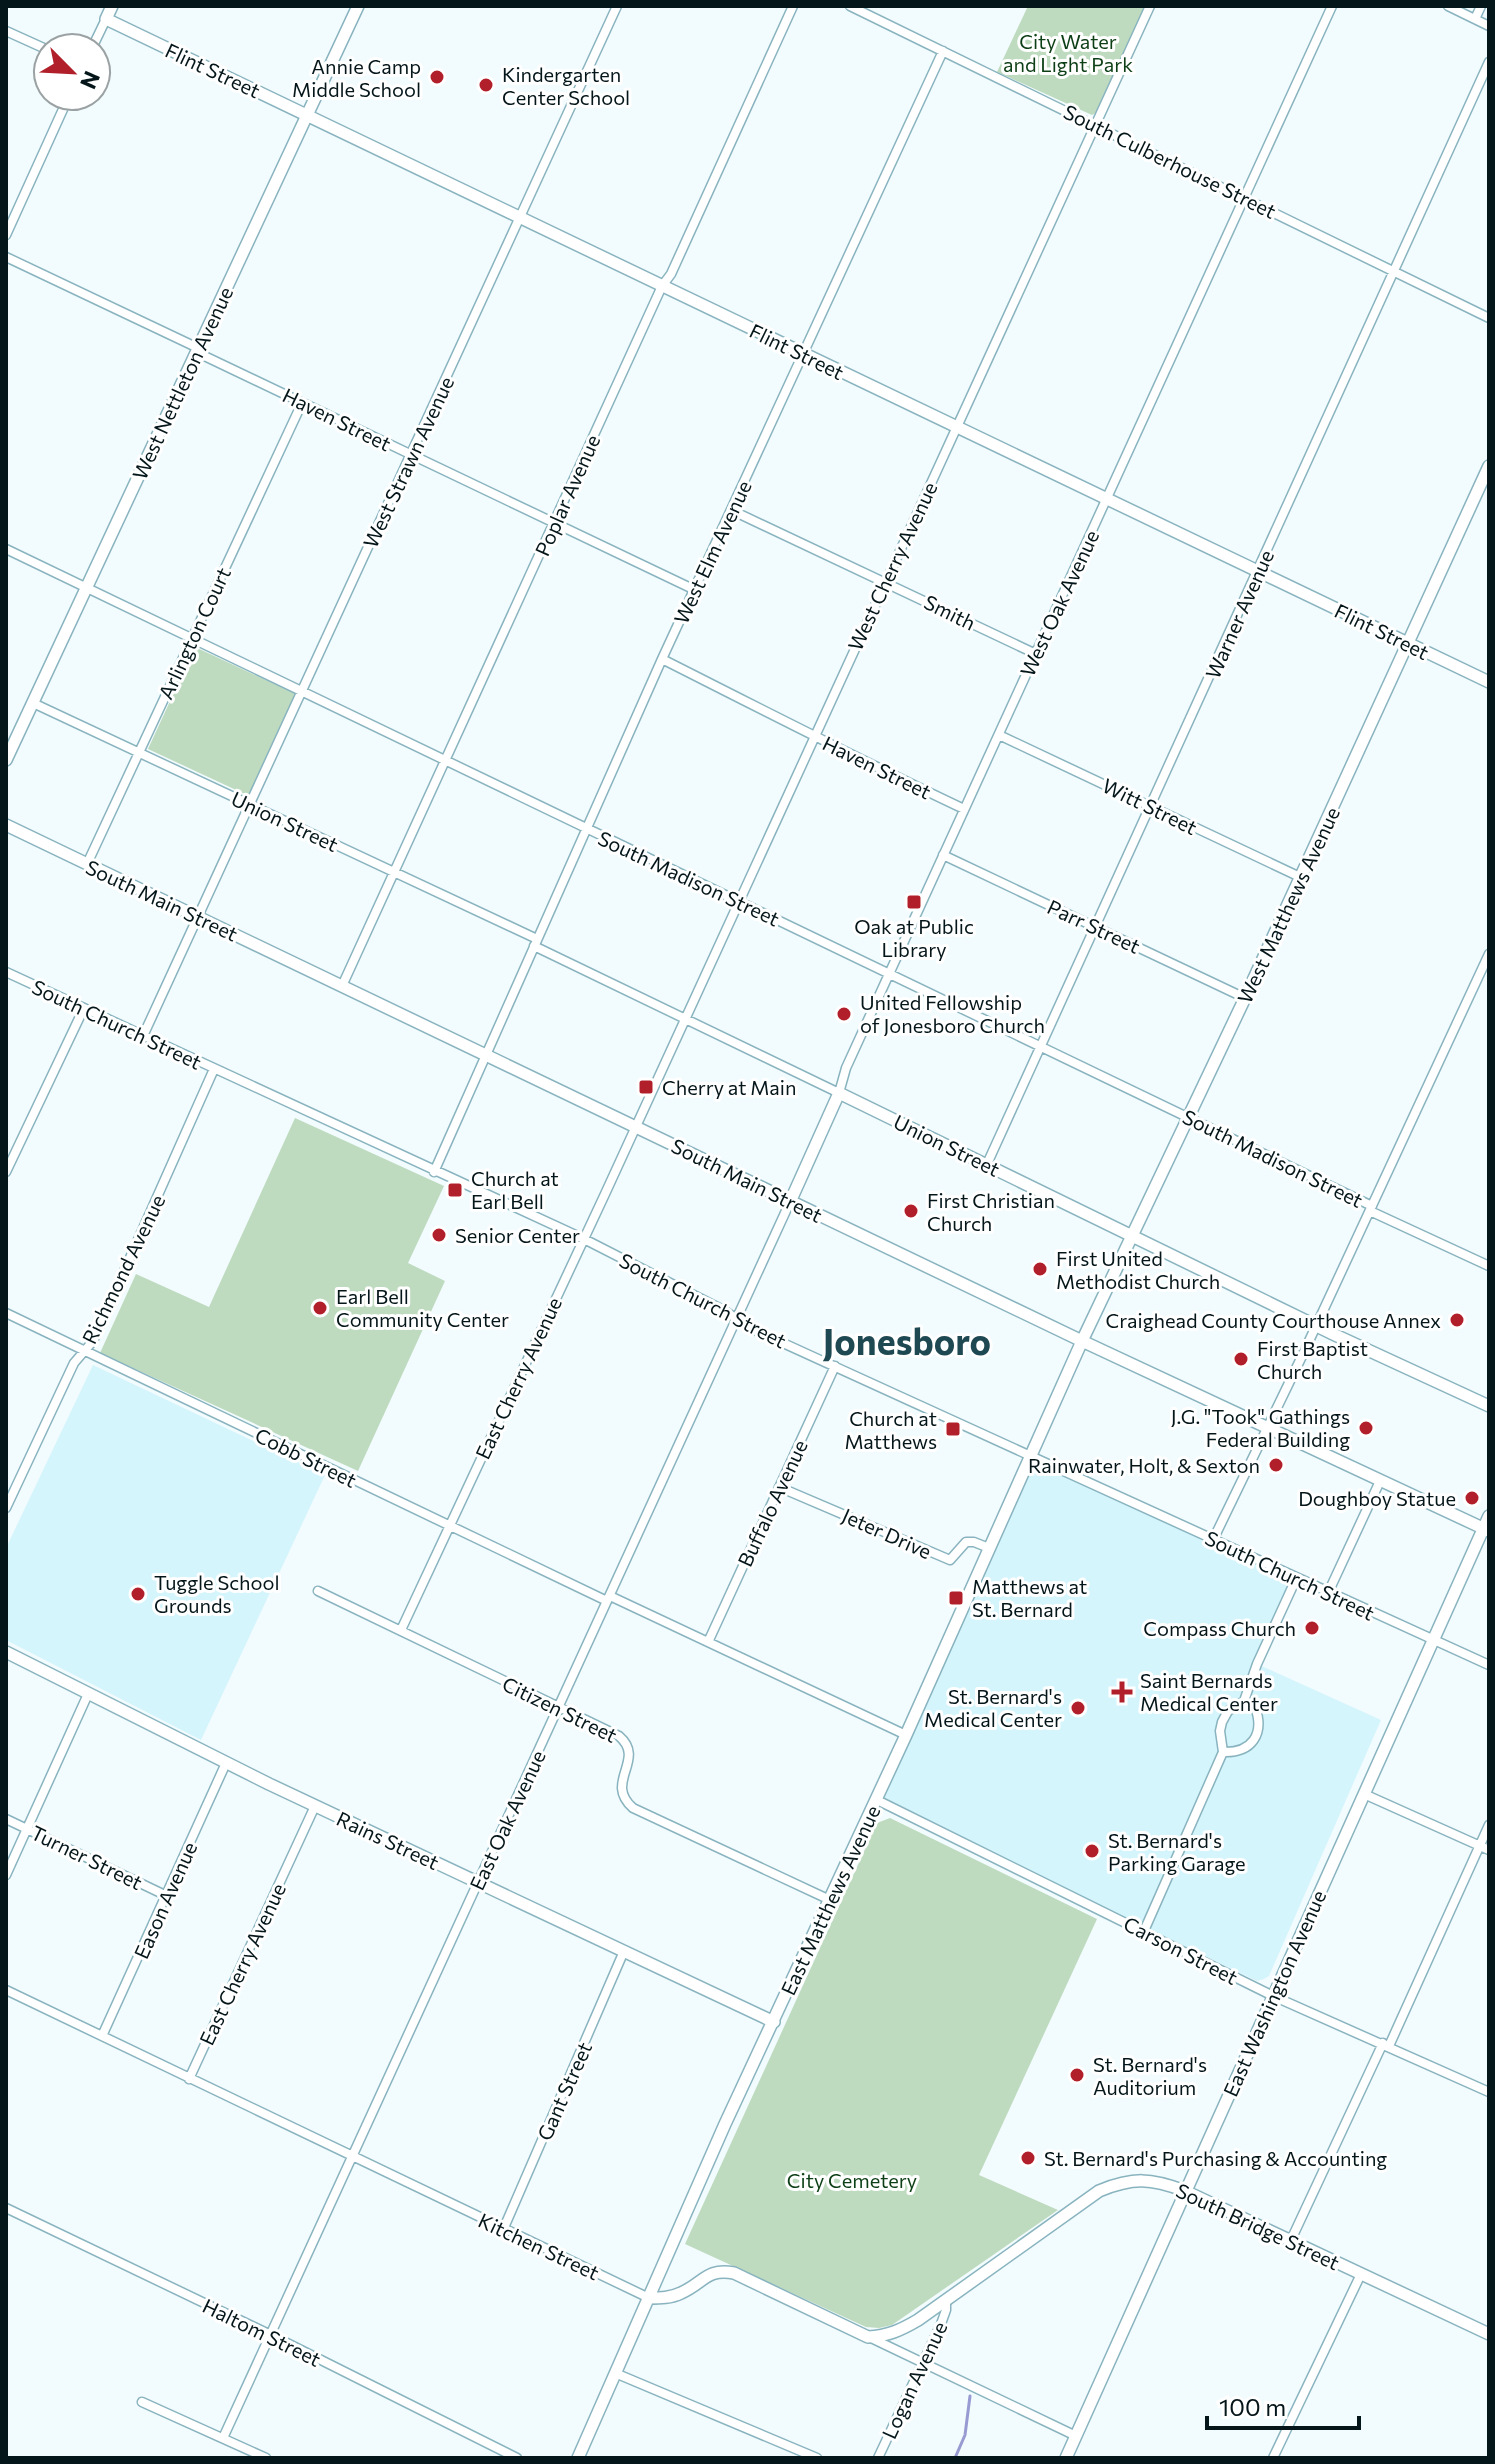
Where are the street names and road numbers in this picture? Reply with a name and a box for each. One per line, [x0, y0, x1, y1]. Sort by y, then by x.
street label: Flint Street [162, 38, 264, 102]
street label: South Culberhouse Street [1060, 99, 1280, 223]
street label: West Nettleton Avenue [127, 283, 237, 483]
street label: Flint Street [746, 318, 848, 384]
street label: West Strawn Avenue [358, 372, 458, 552]
street label: Haven Street [279, 382, 395, 456]
street label: Poplar Avenue [530, 431, 604, 559]
street label: West Elm Avenue [668, 476, 756, 628]
street label: West Cherry Avenue [842, 478, 942, 654]
street label: West Oak Avenue [1015, 526, 1103, 680]
street label: Warner Avenue [1200, 546, 1278, 682]
street label: Arlington Court [153, 563, 235, 703]
street label: Smith [920, 589, 980, 635]
street label: Flint Street [1331, 598, 1433, 664]
street label: Haven Street [819, 730, 935, 804]
street label: Witt Street [1099, 773, 1201, 839]
street label: Union Street [228, 786, 342, 856]
street label: West Matthews Avenue [1232, 803, 1344, 1007]
street label: South Madison Street [595, 825, 783, 931]
street label: South Main Street [82, 854, 242, 946]
street label: Parr Street [1044, 894, 1144, 958]
street label: South Church Street [29, 974, 205, 1074]
street label: South Madison Street [1179, 1104, 1367, 1212]
street label: Union Street [890, 1109, 1004, 1181]
street label: South Main Street [668, 1133, 826, 1227]
street label: Richmond Avenue [77, 1191, 169, 1347]
street label: South Church Street [616, 1248, 790, 1352]
street label: East Cherry Avenue [470, 1293, 566, 1463]
street label: Cobb Street [251, 1422, 361, 1492]
street label: Buffalo Avenue [732, 1436, 812, 1570]
street label: Jeter Drive [839, 1503, 935, 1563]
street label: South Church Street [1202, 1525, 1378, 1625]
street label: Citizen Street [499, 1671, 621, 1747]
street label: East Oak Avenue [464, 1746, 550, 1894]
street label: East Matthews Avenue [775, 1801, 885, 1999]
street label: Rains Street [333, 1806, 443, 1874]
street label: Turner Street [28, 1820, 146, 1894]
street label: Eason Avenue [129, 1838, 201, 1962]
street label: East Cherry Avenue [194, 1879, 290, 2049]
street label: East Washington Avenue [1218, 1886, 1330, 2100]
street label: Carson Street [1120, 1911, 1242, 1989]
street label: Gant Street [532, 2038, 596, 2144]
street label: South Bridge Street [1173, 2178, 1343, 2274]
street label: Kitchen Street [475, 2208, 603, 2284]
street label: Haltom Street [199, 2293, 325, 2371]
street label: Logan Avenue [876, 2318, 952, 2442]

